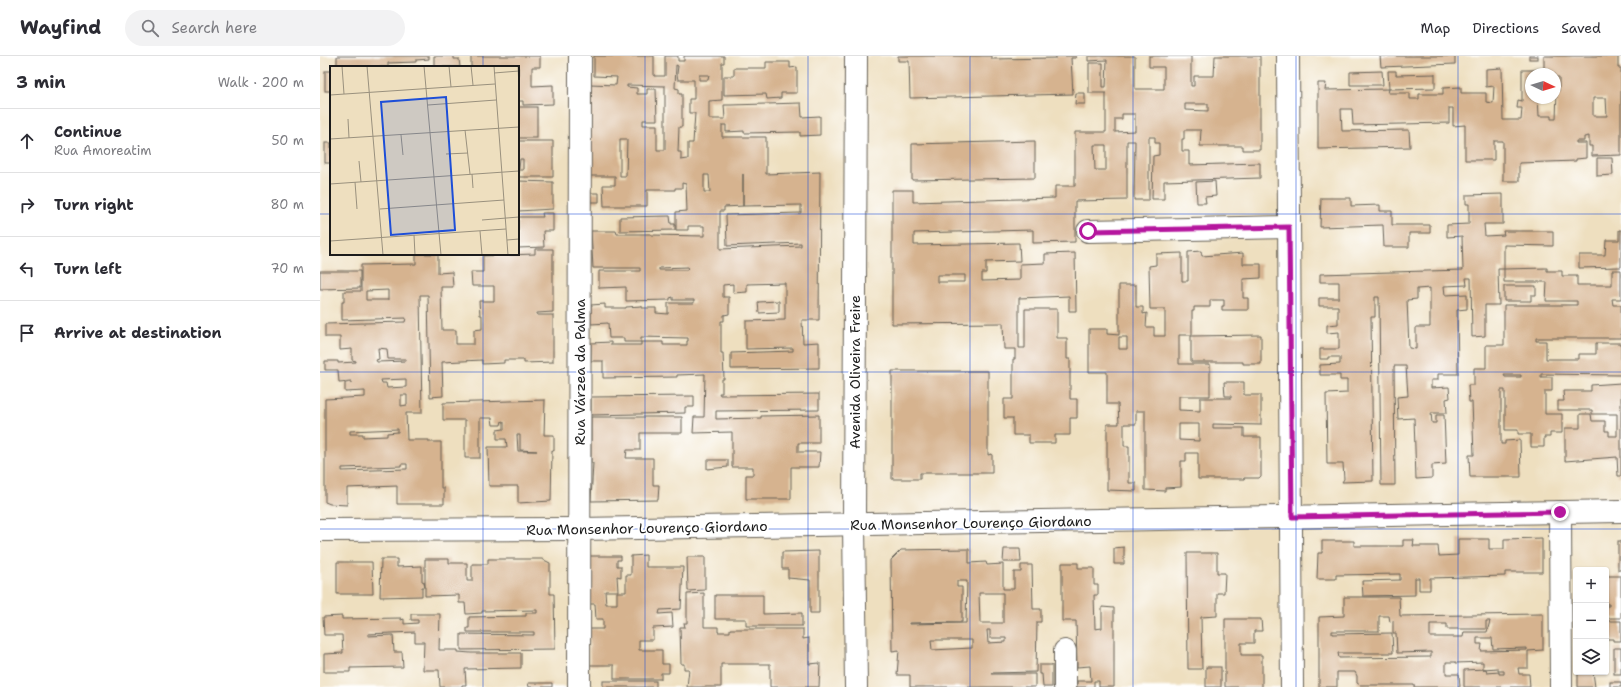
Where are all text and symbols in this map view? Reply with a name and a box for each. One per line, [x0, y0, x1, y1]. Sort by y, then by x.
search box [125, 10, 405, 46]
text: Wayfind [20, 15, 101, 40]
icon: search [139, 17, 161, 39]
text: Search here [171, 18, 257, 38]
text: Map [1421, 19, 1451, 37]
text: Directions [1473, 19, 1539, 37]
text: Saved [1561, 19, 1601, 37]
inset map [330, 66, 519, 255]
north arrow [1525, 68, 1561, 104]
text: 3 min [16, 71, 66, 93]
text: Walk · 200 m [218, 74, 304, 91]
text: Continue [54, 122, 122, 142]
icon: ahead [16, 130, 38, 152]
text: 50 m [271, 132, 304, 149]
text: Rua Amoreatim [54, 142, 151, 159]
icon: right [16, 194, 38, 216]
text: Turn right [54, 195, 134, 215]
text: 80 m [270, 196, 304, 213]
route start [1079, 222, 1097, 240]
icon: left [16, 258, 38, 280]
text: Turn left [54, 259, 122, 279]
text: 70 m [270, 260, 304, 277]
street label: Avenida Oliveira Freire [846, 295, 864, 449]
street label: Rua Várzea da Palma [571, 299, 589, 445]
icon: arrive [16, 322, 38, 344]
text: Arrive at destination [54, 323, 222, 343]
route end [1551, 503, 1569, 521]
street label: Rua Monsenhor Lourenço Giordano [850, 512, 1092, 534]
street label: Rua Monsenhor Lourenço Giordano [526, 517, 768, 539]
map controls [1573, 567, 1609, 675]
button: + [1573, 567, 1609, 603]
button: − [1573, 603, 1609, 639]
button: layers [1573, 639, 1609, 675]

